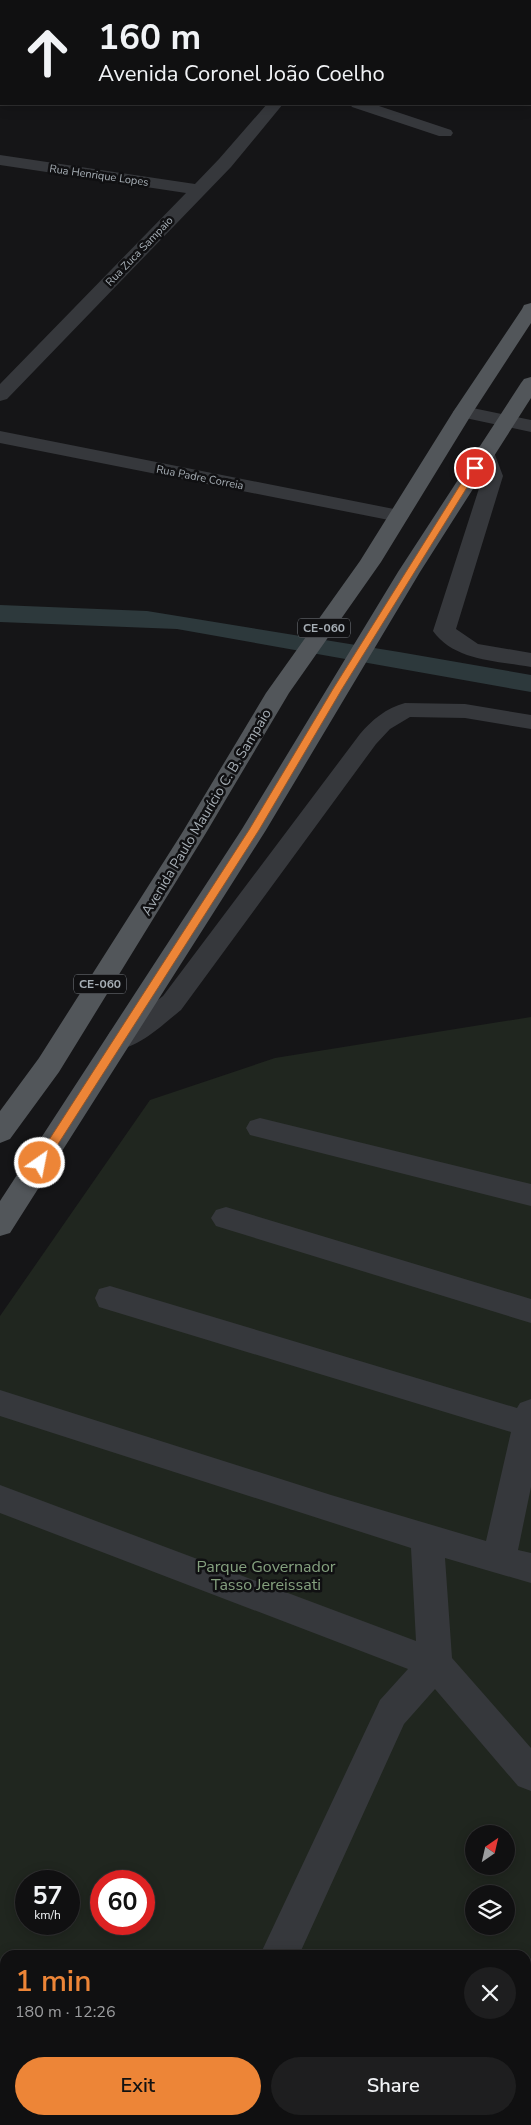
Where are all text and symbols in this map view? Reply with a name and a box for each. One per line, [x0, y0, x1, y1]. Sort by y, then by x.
text: 160 m [98, 14, 201, 61]
icon: ahead [15, 20, 80, 85]
text: Avenida Coronel João Coelho [98, 59, 385, 89]
street label: Rua Henrique Lopes [48, 161, 149, 190]
street label: Rua Zuca Sampaio [102, 213, 176, 289]
pin [454, 447, 496, 489]
icon: arrive [461, 454, 489, 482]
street label: Rua Padre Correia [155, 462, 245, 493]
road number: CE-060 [298, 618, 350, 638]
street label: Avenida Paulo Maurício C. B. Sampaio [137, 705, 276, 919]
road number: CE-060 [74, 974, 126, 994]
position arrow [13, 1136, 65, 1188]
park label: Parque Governador Tasso Jereissati [196, 1556, 336, 1596]
north arrow [465, 1825, 515, 1875]
map controls [465, 1825, 515, 1935]
speed limit sign: 60 [90, 1870, 155, 1935]
text: 57 [32, 1879, 63, 1913]
button: layers [465, 1885, 515, 1935]
text: km/h [34, 1907, 61, 1923]
text: 1 min [15, 1961, 91, 2002]
button: close [464, 1967, 516, 2019]
text: 180 m · 12:26 [15, 2001, 116, 2023]
button: Exit [15, 2057, 261, 2115]
button: Share [271, 2057, 516, 2115]

